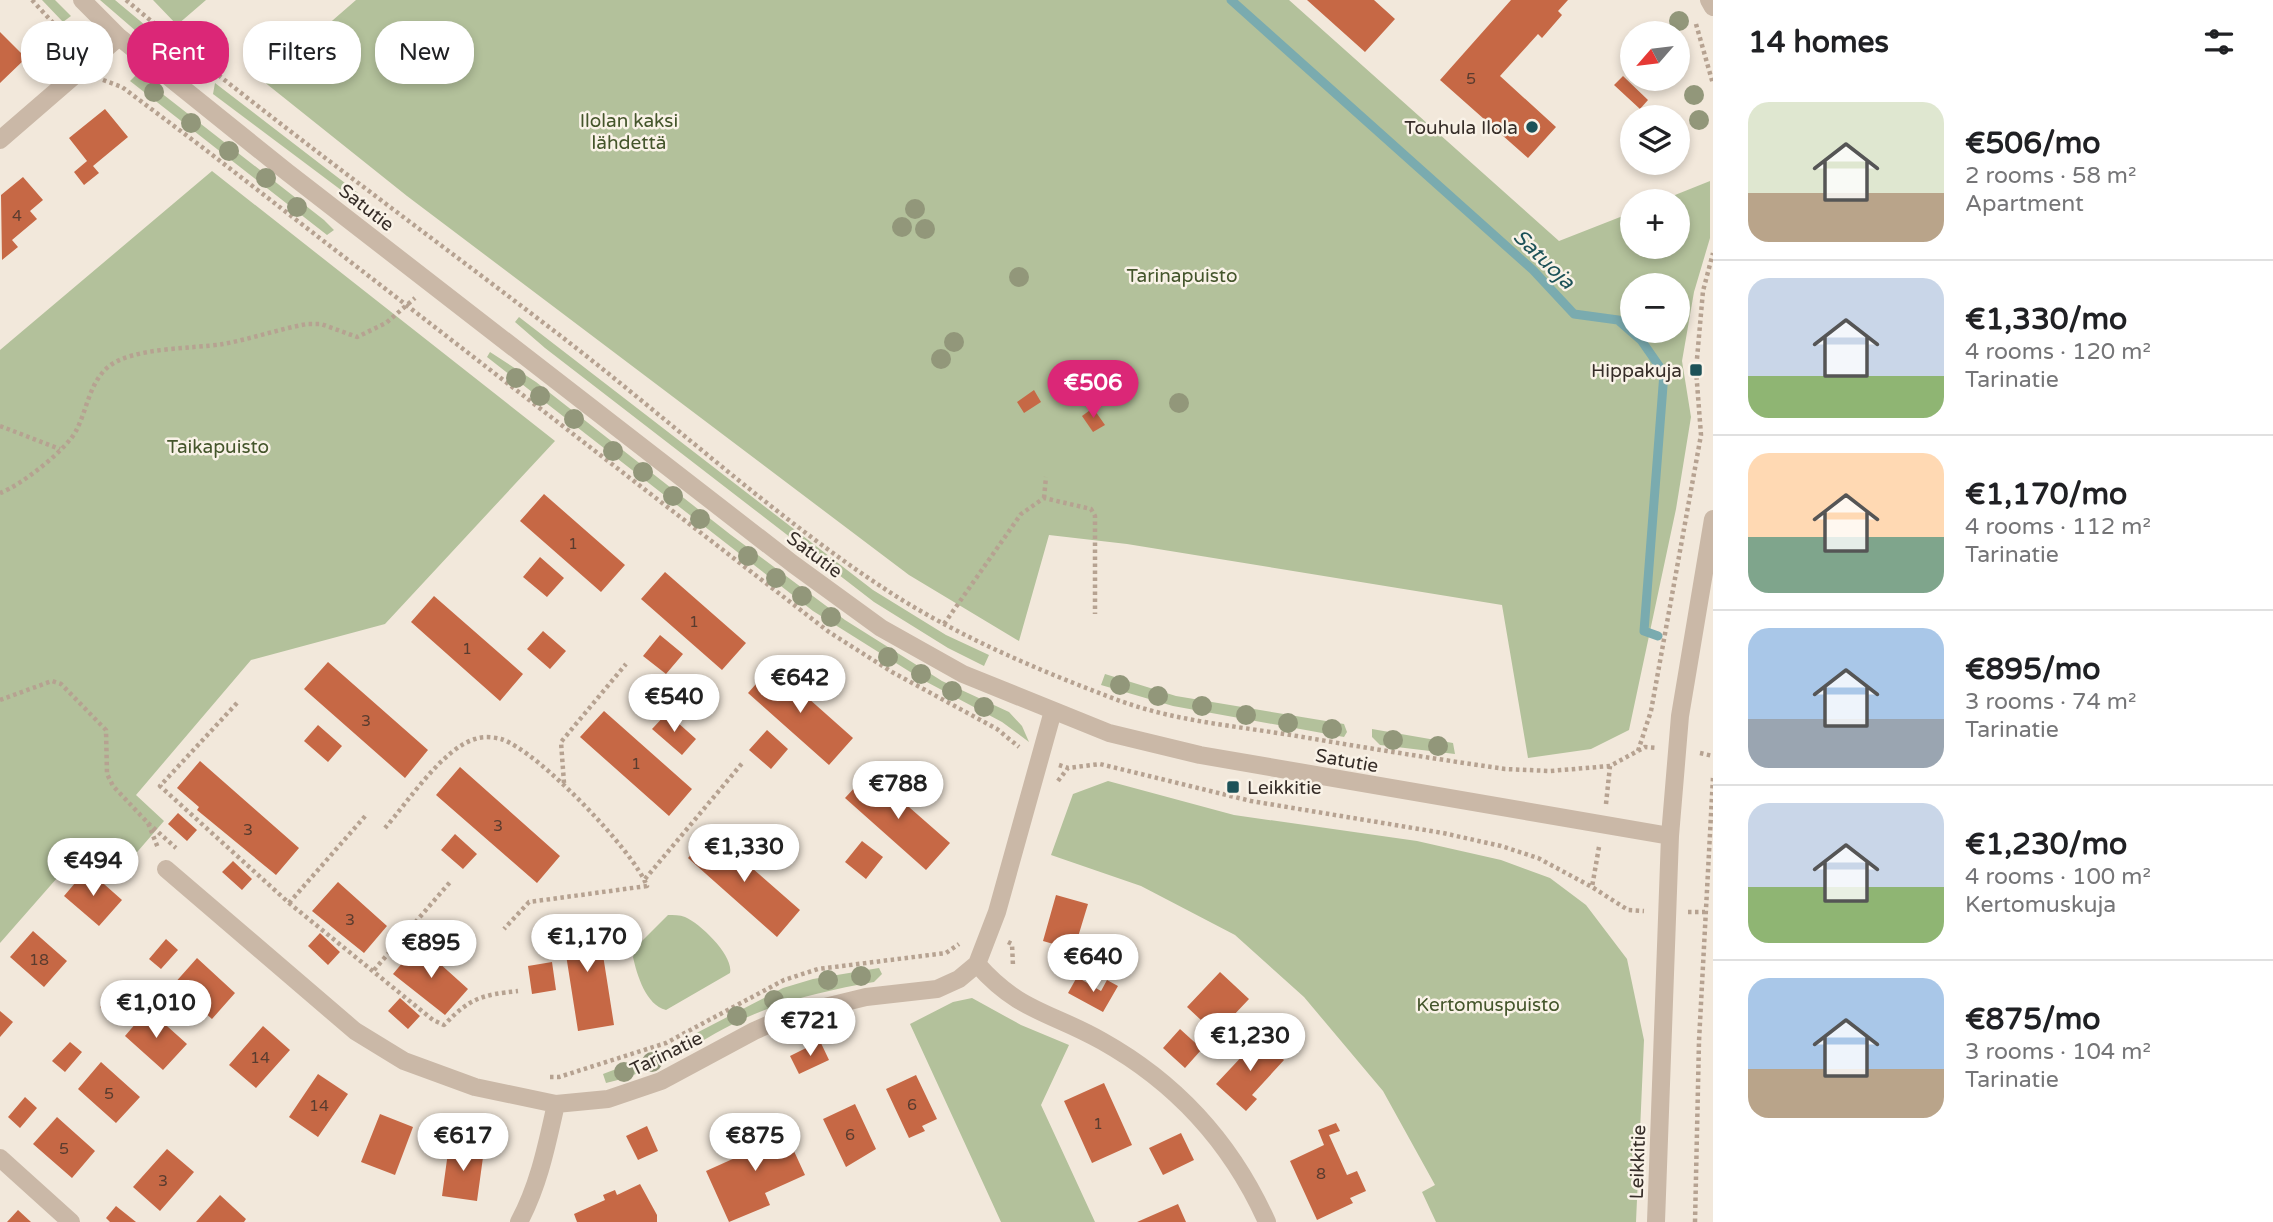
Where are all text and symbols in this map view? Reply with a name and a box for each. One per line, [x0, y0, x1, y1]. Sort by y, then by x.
chip: Buy [21, 21, 113, 84]
chip: Rent [127, 21, 229, 84]
chip: Filters [243, 21, 361, 84]
chip: New [375, 21, 474, 84]
north arrow [1620, 21, 1690, 91]
map controls [1620, 21, 1690, 343]
icon: filters [2200, 23, 2238, 61]
text: 14 homes [1748, 24, 1889, 61]
house number: 5 [1466, 69, 1476, 89]
button: layers [1620, 105, 1690, 175]
park label: Ilolan kaksi lähdettä [580, 110, 678, 154]
place label: Touhula Ilola [1404, 117, 1518, 139]
marker: Touhula Ilola [1524, 119, 1540, 135]
text: €506/mo [1965, 125, 2101, 162]
icon: home [1804, 130, 1888, 214]
text: 2 rooms · 58 m² [1965, 162, 2136, 190]
street label: Satutie [335, 180, 398, 236]
button: + [1620, 189, 1690, 259]
text: Apartment [1965, 190, 2084, 218]
house number: 4 [12, 206, 22, 226]
water label: Satuoja [1508, 224, 1580, 295]
park label: Tarinapuisto [1127, 265, 1238, 287]
button: − [1620, 273, 1690, 343]
text: €1,330/mo [1965, 301, 2127, 338]
icon: home [1804, 306, 1888, 390]
text: 4 rooms · 120 m² [1965, 338, 2151, 366]
pin: €506 [1052, 360, 1134, 420]
place label: Hippakuja [1591, 360, 1682, 382]
marker: Hippakuja [1688, 362, 1704, 378]
text: Tarinatie [1965, 366, 2059, 394]
text: €506 [1063, 369, 1123, 397]
park label: Taikapuisto [167, 436, 269, 458]
text: €1,170/mo [1965, 476, 2127, 513]
icon: home [1804, 481, 1888, 565]
text: 4 rooms · 112 m² [1965, 513, 2151, 541]
street label: Satutie [782, 527, 846, 583]
house number: 1 [568, 534, 578, 554]
text: Tarinatie [1965, 541, 2059, 569]
house number: 1 [689, 612, 699, 632]
house number: 1 [462, 639, 472, 659]
text: €895/mo [1965, 651, 2101, 688]
pin: €642 [759, 656, 841, 715]
icon: home [1804, 656, 1888, 740]
text: €642 [770, 664, 830, 692]
pin: €540 [633, 674, 715, 734]
text: €540 [644, 683, 704, 711]
text: 3 rooms · 74 m² [1965, 688, 2136, 716]
house number: 3 [361, 711, 371, 731]
text: Tarinatie [1965, 716, 2059, 744]
street label: Satutie [1314, 745, 1380, 777]
house number: 1 [631, 754, 641, 774]
pin: €788 [857, 762, 939, 821]
text: €788 [868, 770, 928, 798]
place label: Leikkitie [1247, 777, 1322, 799]
marker: Leikkitie [1225, 779, 1241, 795]
house number: 3 [493, 816, 503, 836]
house number: 3 [243, 820, 253, 840]
pin: €1,330 [687, 824, 801, 884]
text: €1,230/mo [1965, 826, 2127, 863]
icon: home [1804, 831, 1888, 915]
text: €1,330 [704, 833, 784, 861]
pin: €494 [52, 838, 134, 898]
text: €494 [63, 847, 123, 875]
text: 4 rooms · 100 m² [1965, 863, 2151, 891]
text: Kertomuskuja [1965, 891, 2116, 919]
house number: 3 [345, 910, 355, 930]
pin: €1,170 [530, 914, 644, 974]
pin: €895 [390, 920, 472, 980]
text: €1,170 [547, 923, 627, 951]
text: €895 [401, 929, 461, 957]
pin: €640 [1052, 934, 1134, 994]
text: €640 [1063, 943, 1123, 971]
house number: 18 [29, 950, 49, 970]
pin: €1,010 [99, 981, 213, 1040]
text: €1,010 [116, 989, 196, 1017]
park label: Kertomuspuisto [1416, 994, 1560, 1016]
pin: €721 [769, 998, 851, 1058]
text: €875/mo [1965, 1001, 2101, 1038]
icon: home [1804, 1006, 1888, 1090]
text: €721 [780, 1007, 840, 1035]
pin: €1,230 [1193, 1014, 1307, 1073]
text: €1,230 [1210, 1022, 1290, 1050]
street label: Tarinatie [627, 1027, 706, 1081]
text: 3 rooms · 104 m² [1965, 1038, 2151, 1066]
house number: 14 [250, 1048, 270, 1068]
text: Tarinatie [1965, 1066, 2059, 1094]
house number: 5 [104, 1084, 114, 1104]
house number: 6 [907, 1095, 917, 1115]
house number: 14 [309, 1096, 329, 1116]
pin: €617 [422, 1114, 504, 1173]
pin: €875 [714, 1114, 796, 1173]
house number: 1 [1093, 1114, 1103, 1134]
text: €617 [433, 1122, 493, 1150]
text: €875 [725, 1122, 785, 1150]
street label: Leikkitie [1626, 1124, 1650, 1200]
house number: 6 [845, 1125, 855, 1145]
house number: 5 [59, 1139, 69, 1159]
house number: 8 [1316, 1164, 1326, 1184]
house number: 3 [158, 1171, 168, 1191]

